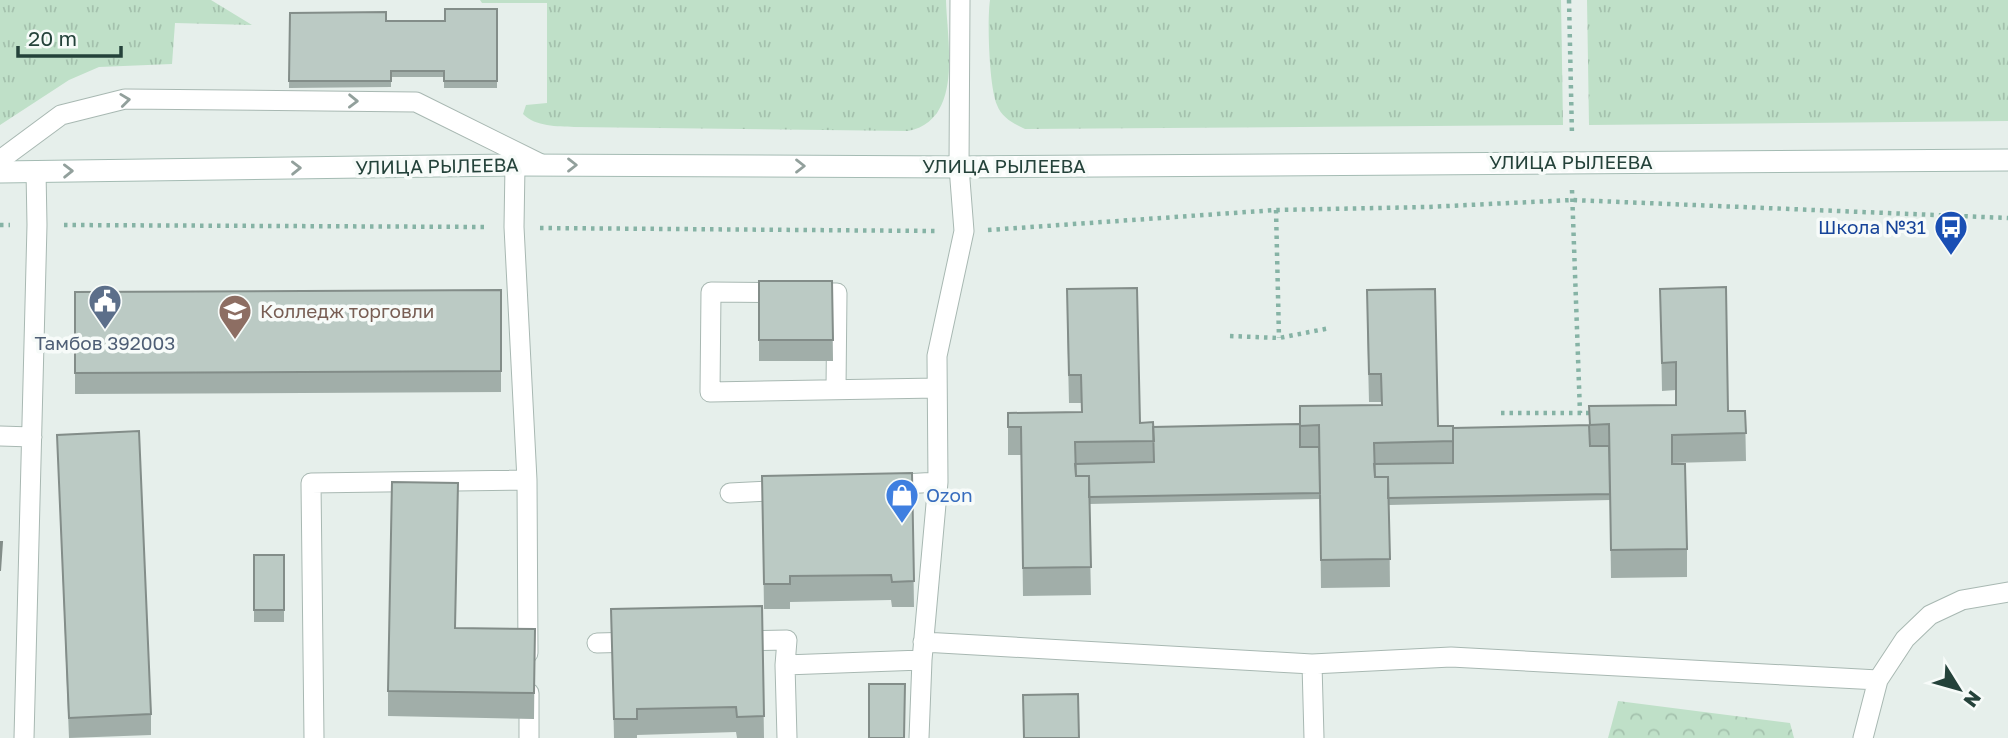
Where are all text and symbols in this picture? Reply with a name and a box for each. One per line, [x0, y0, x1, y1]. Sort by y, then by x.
scale bar [18, 14, 121, 58]
text: 20 m [28, 25, 77, 51]
one-way arrow [119, 93, 131, 108]
one-way arrow [348, 93, 358, 109]
street label: УЛИЦА РЫЛЕЕВА [1489, 150, 1653, 173]
street label: УЛИЦА РЫЛЕЕВА [355, 153, 519, 178]
street label: УЛИЦА РЫЛЕЕВА [922, 154, 1086, 177]
one-way arrow [567, 157, 578, 173]
one-way arrow [795, 158, 805, 174]
one-way arrow [291, 160, 301, 176]
one-way arrow [63, 163, 74, 179]
bus stop icon: Школа №31 [1932, 208, 1970, 257]
place label: Школа №31 [1818, 215, 1926, 238]
public building icon: Тамбов 392003 [86, 282, 124, 331]
school or university icon: Колледж торговли [216, 292, 254, 341]
place label: Колледж торговли [260, 299, 434, 322]
place label: Тамбов 392003 [35, 331, 175, 354]
shop icon: Ozon [883, 476, 921, 525]
place label: Ozon [926, 483, 973, 506]
north arrow [1924, 654, 1994, 724]
text: N [1959, 687, 1987, 712]

